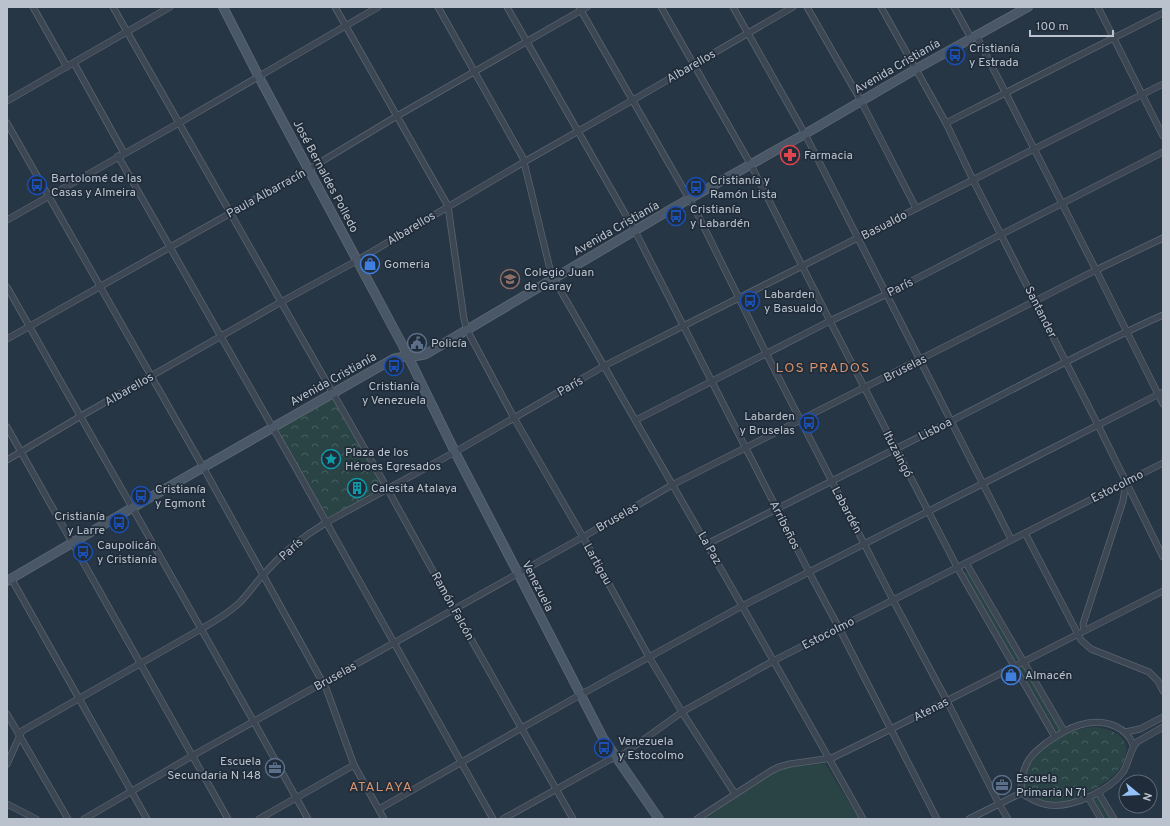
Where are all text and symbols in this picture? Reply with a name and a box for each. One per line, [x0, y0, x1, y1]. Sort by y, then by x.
scale bar [1030, 12, 1113, 38]
text: 100 m [1036, 19, 1069, 35]
street label: Avenida Cristianía [852, 36, 943, 98]
place label: Cristianía y Estrada [969, 41, 1020, 71]
bus stop icon: Cristianía y Estrada [944, 44, 966, 66]
street label: Albarellos [664, 46, 719, 87]
street label: José Bernaldes Polledo [289, 117, 362, 236]
pharmacy icon: Farmacia [779, 144, 801, 166]
place label: Farmacia [804, 148, 853, 164]
street label: Paula Albarracín [224, 165, 309, 222]
place label: Bartolomé de las Casas y Almeira [51, 171, 142, 201]
place label: Cristianía y Ramón Lista [710, 173, 777, 203]
bus stop icon: Bartolomé de las Casas y Almeira [26, 174, 48, 196]
bus stop icon: Cristianía y Ramón Lista [685, 176, 707, 198]
street label: Avenida Cristianía [571, 198, 662, 260]
place label: Cristianía y Labardén [690, 202, 750, 232]
bus stop icon: Cristianía y Labardén [665, 205, 687, 227]
street label: Basualdo [859, 207, 910, 244]
street label: Albarellos [384, 208, 439, 250]
shop icon: Gomeria [359, 253, 381, 275]
place label: Gomeria [384, 257, 430, 273]
place label: Colegio Juan de Garay [524, 265, 594, 295]
school or university icon: Colegio Juan de Garay [499, 268, 521, 290]
street label: París [885, 275, 916, 301]
street label: Santander [1020, 284, 1060, 341]
place label: Labarden y Basualdo [764, 287, 823, 317]
bus stop icon: Labarden y Basualdo [739, 290, 761, 312]
public building icon: Policía [406, 332, 428, 354]
place label: Policía [431, 336, 467, 352]
street label: Avenida Cristianía [287, 349, 380, 410]
street label: Bruselas [881, 351, 930, 387]
bus stop icon: Cristianía y Venezuela [383, 355, 405, 377]
district label: LOS PRADOS [776, 360, 870, 377]
street label: Albarellos [102, 369, 157, 410]
street label: París [555, 373, 586, 401]
place label: Cristianía y Venezuela [362, 379, 426, 409]
place label: Labarden y Bruselas [740, 409, 795, 439]
bus stop icon: Labarden y Bruselas [798, 412, 820, 434]
street label: Lisboa [916, 415, 955, 445]
street label: Ituzaingó [879, 428, 916, 481]
place label: Plaza de los Héroes Egresados [345, 445, 441, 475]
place icon: Plaza de los Héroes Egresados [320, 448, 342, 470]
street label: Estocolmo [1089, 467, 1147, 507]
building icon: Calesita Atalaya [346, 477, 368, 499]
place label: Calesita Atalaya [371, 481, 457, 497]
place label: Cristianía y Egmont [155, 482, 206, 512]
street label: Labardén [827, 484, 865, 537]
bus stop icon: Cristianía y Egmont [130, 485, 152, 507]
street label: Arribeños [765, 498, 803, 553]
street label: Bruselas [593, 499, 642, 536]
place label: Cristianía y Larre [54, 509, 105, 539]
bus stop icon: Cristianía y Larre [108, 512, 130, 534]
street label: La Paz [693, 529, 725, 568]
street label: París [276, 535, 307, 565]
place label: Caupolicán y Cristianía [97, 538, 157, 568]
bus stop icon: Caupolicán y Cristianía [72, 541, 94, 563]
street label: Lartigau [579, 541, 615, 588]
street label: Venezuela [517, 558, 557, 615]
street label: Ramón Falcón [427, 569, 477, 643]
street label: Estocolmo [800, 614, 858, 654]
street label: Bruselas [311, 659, 360, 695]
shop icon: Almacén [1000, 664, 1022, 686]
place label: Almacén [1025, 668, 1072, 684]
street label: Atenas [911, 694, 952, 726]
place label: Venezuela y Estocolmo [618, 734, 684, 764]
bus stop icon: Venezuela y Estocolmo [593, 737, 615, 759]
place label: Escuela Secundaria N 148 [167, 754, 261, 784]
office icon: Escuela Secundaria N 148 [264, 757, 286, 779]
place label: Escuela Primaria N 71 [1016, 771, 1086, 801]
office icon: Escuela Primaria N 71 [991, 774, 1013, 796]
north arrow [1118, 774, 1158, 814]
district label: ATALAYA [349, 779, 413, 796]
text: N [1139, 791, 1154, 803]

